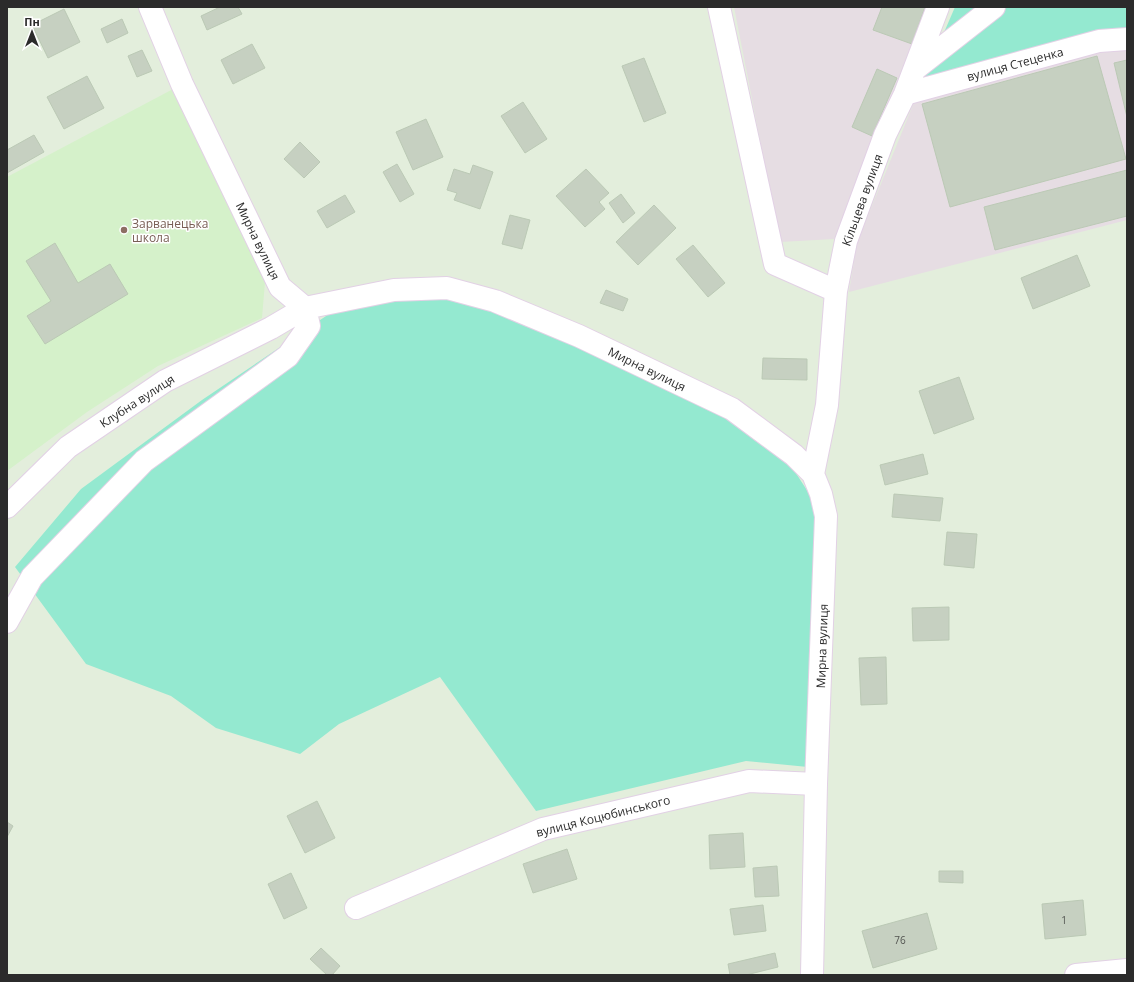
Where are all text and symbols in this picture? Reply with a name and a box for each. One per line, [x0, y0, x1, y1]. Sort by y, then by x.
north arrow [12, 12, 52, 52]
text: Пн [24, 14, 40, 29]
street label: вулиця Стеценка [965, 43, 1065, 85]
street label: Кільцева вулиця [837, 152, 887, 248]
street label: Мирна вулиця [232, 199, 284, 283]
place label: Зарванецька школа [132, 215, 208, 246]
marker: Зарванецька школа [119, 225, 129, 235]
street label: Мирна вулиця [605, 343, 689, 395]
street label: Клубна вулиця [96, 370, 178, 432]
street label: Мирна вулиця [812, 603, 832, 689]
street label: вулиця Коцюбинського [534, 791, 672, 841]
house number: 1 [1061, 913, 1067, 927]
house number: 76 [894, 933, 906, 947]

